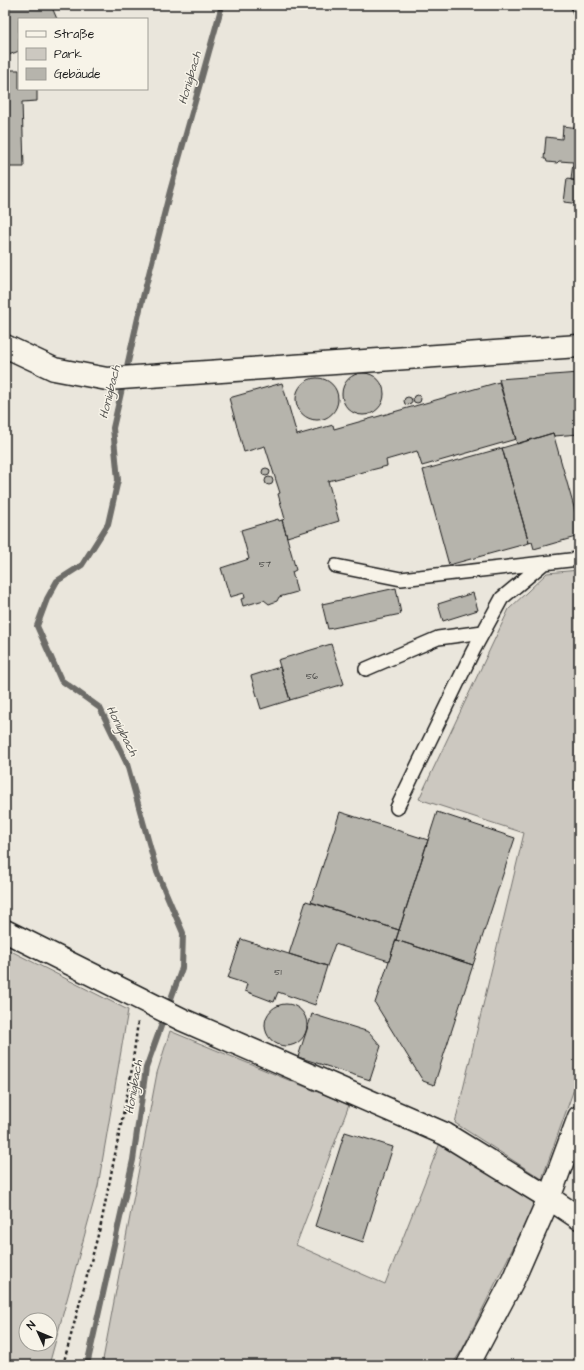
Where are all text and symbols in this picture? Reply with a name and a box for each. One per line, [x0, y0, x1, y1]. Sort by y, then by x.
legend [18, 18, 148, 90]
text: Straße [54, 26, 95, 43]
text: Park [54, 46, 82, 63]
water label: Honigbach [174, 48, 207, 107]
text: Gebäude [54, 66, 101, 83]
water label: Honigbach [95, 363, 126, 421]
house number: 57 [259, 558, 271, 571]
house number: 56 [306, 670, 318, 683]
water label: Honigbach [101, 703, 142, 760]
house number: 51 [274, 966, 282, 979]
water label: Honigbach [121, 1058, 148, 1115]
north arrow [18, 1312, 58, 1352]
text: N [23, 1318, 39, 1333]

